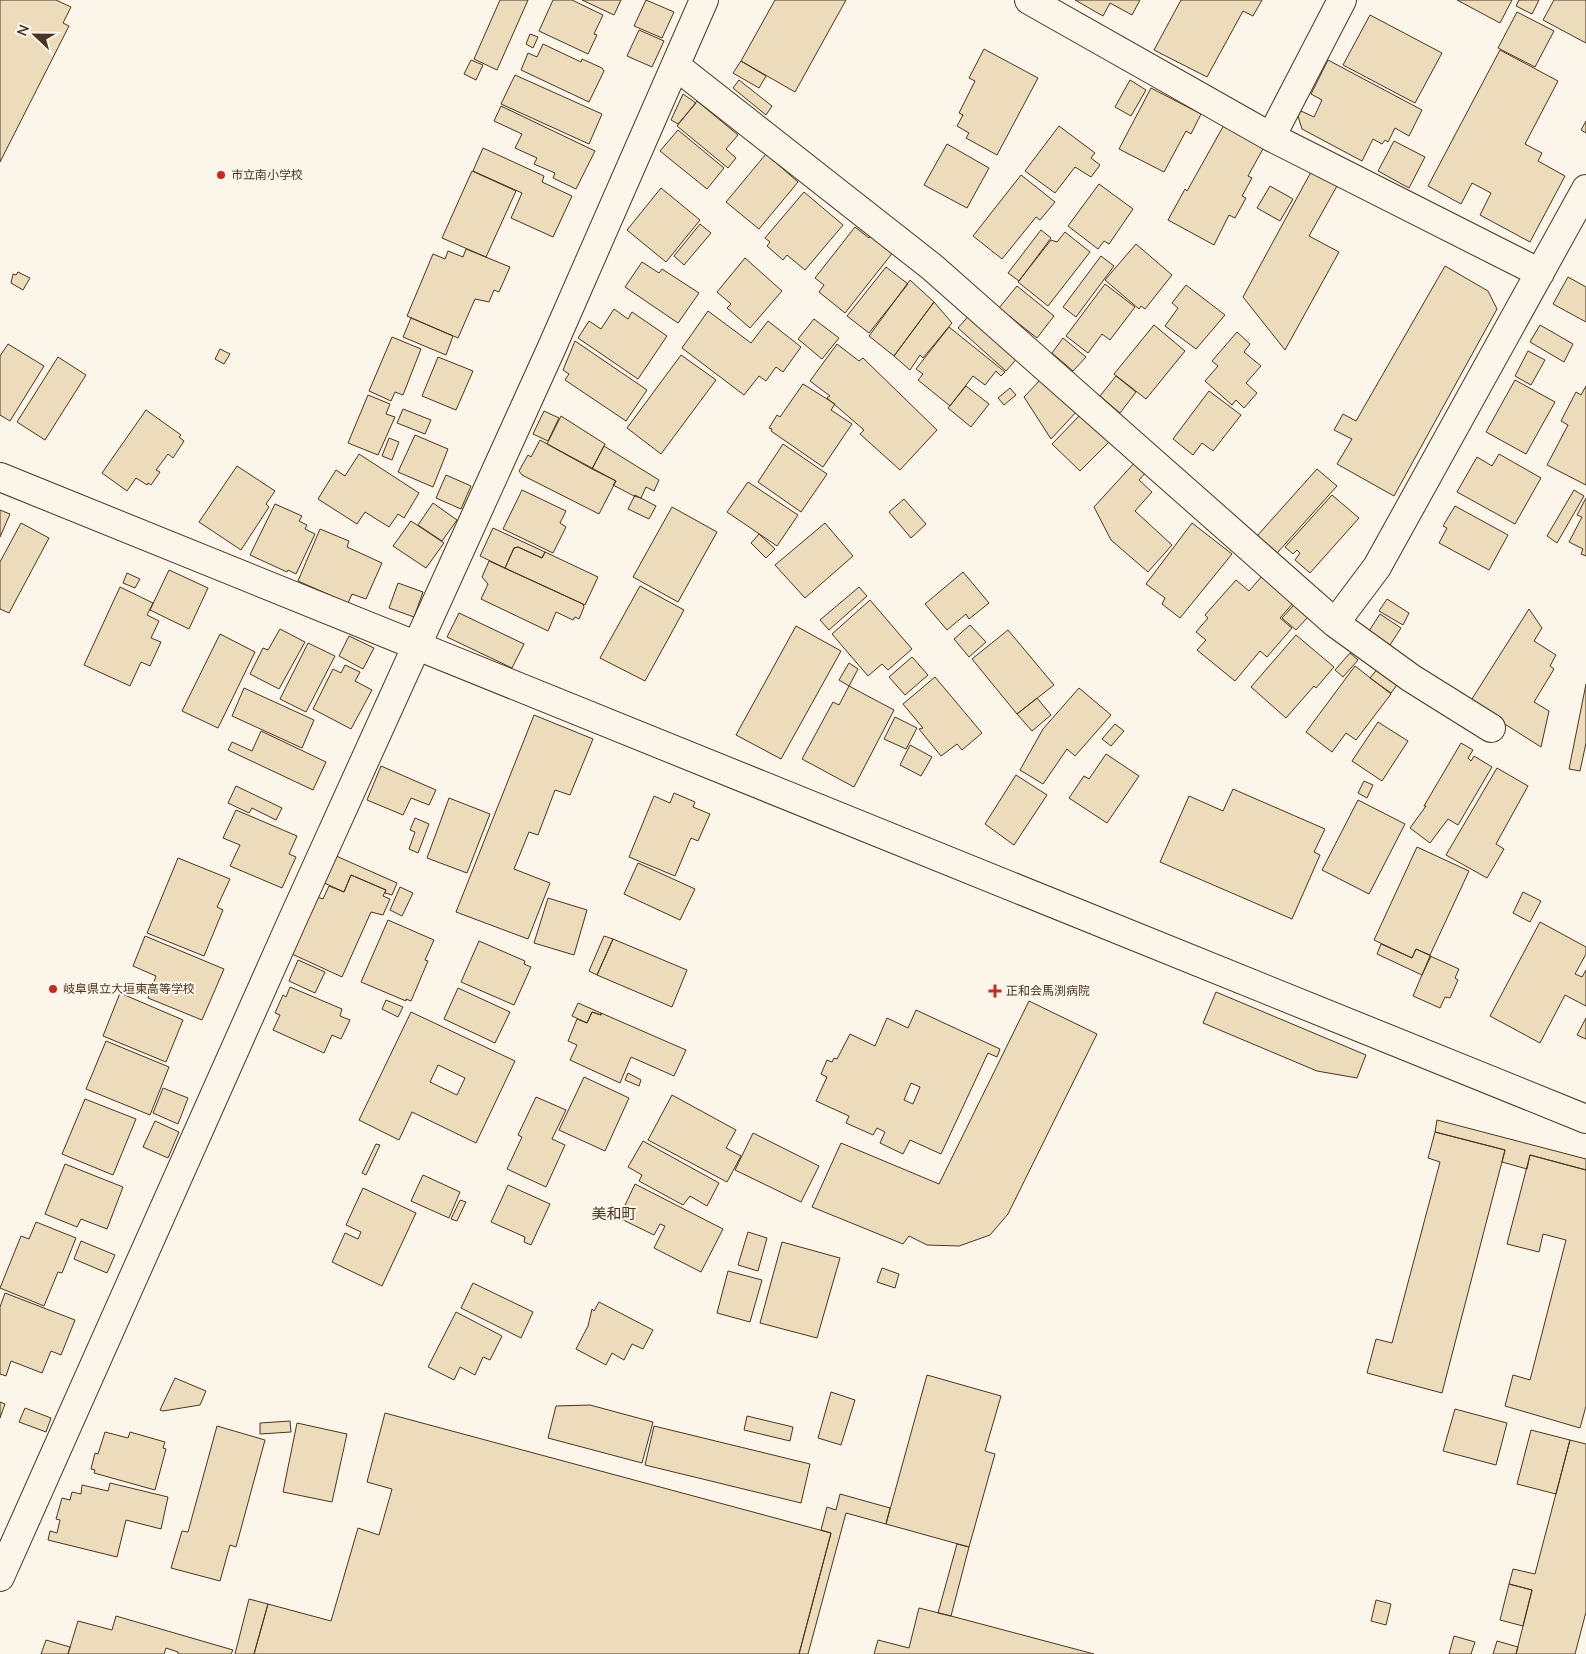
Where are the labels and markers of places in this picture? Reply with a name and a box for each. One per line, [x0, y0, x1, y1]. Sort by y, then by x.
place label: 市立南小学校 [231, 167, 303, 182]
marker: 市立南小学校 [215, 169, 227, 181]
place label: 岐阜県立大垣東高等学校 [63, 981, 195, 996]
marker: 岐阜県立大垣東高等学校 [47, 983, 59, 995]
place label: 正和会馬渕病院 [1006, 983, 1090, 998]
marker: 正和会馬渕病院 [988, 984, 1002, 998]

